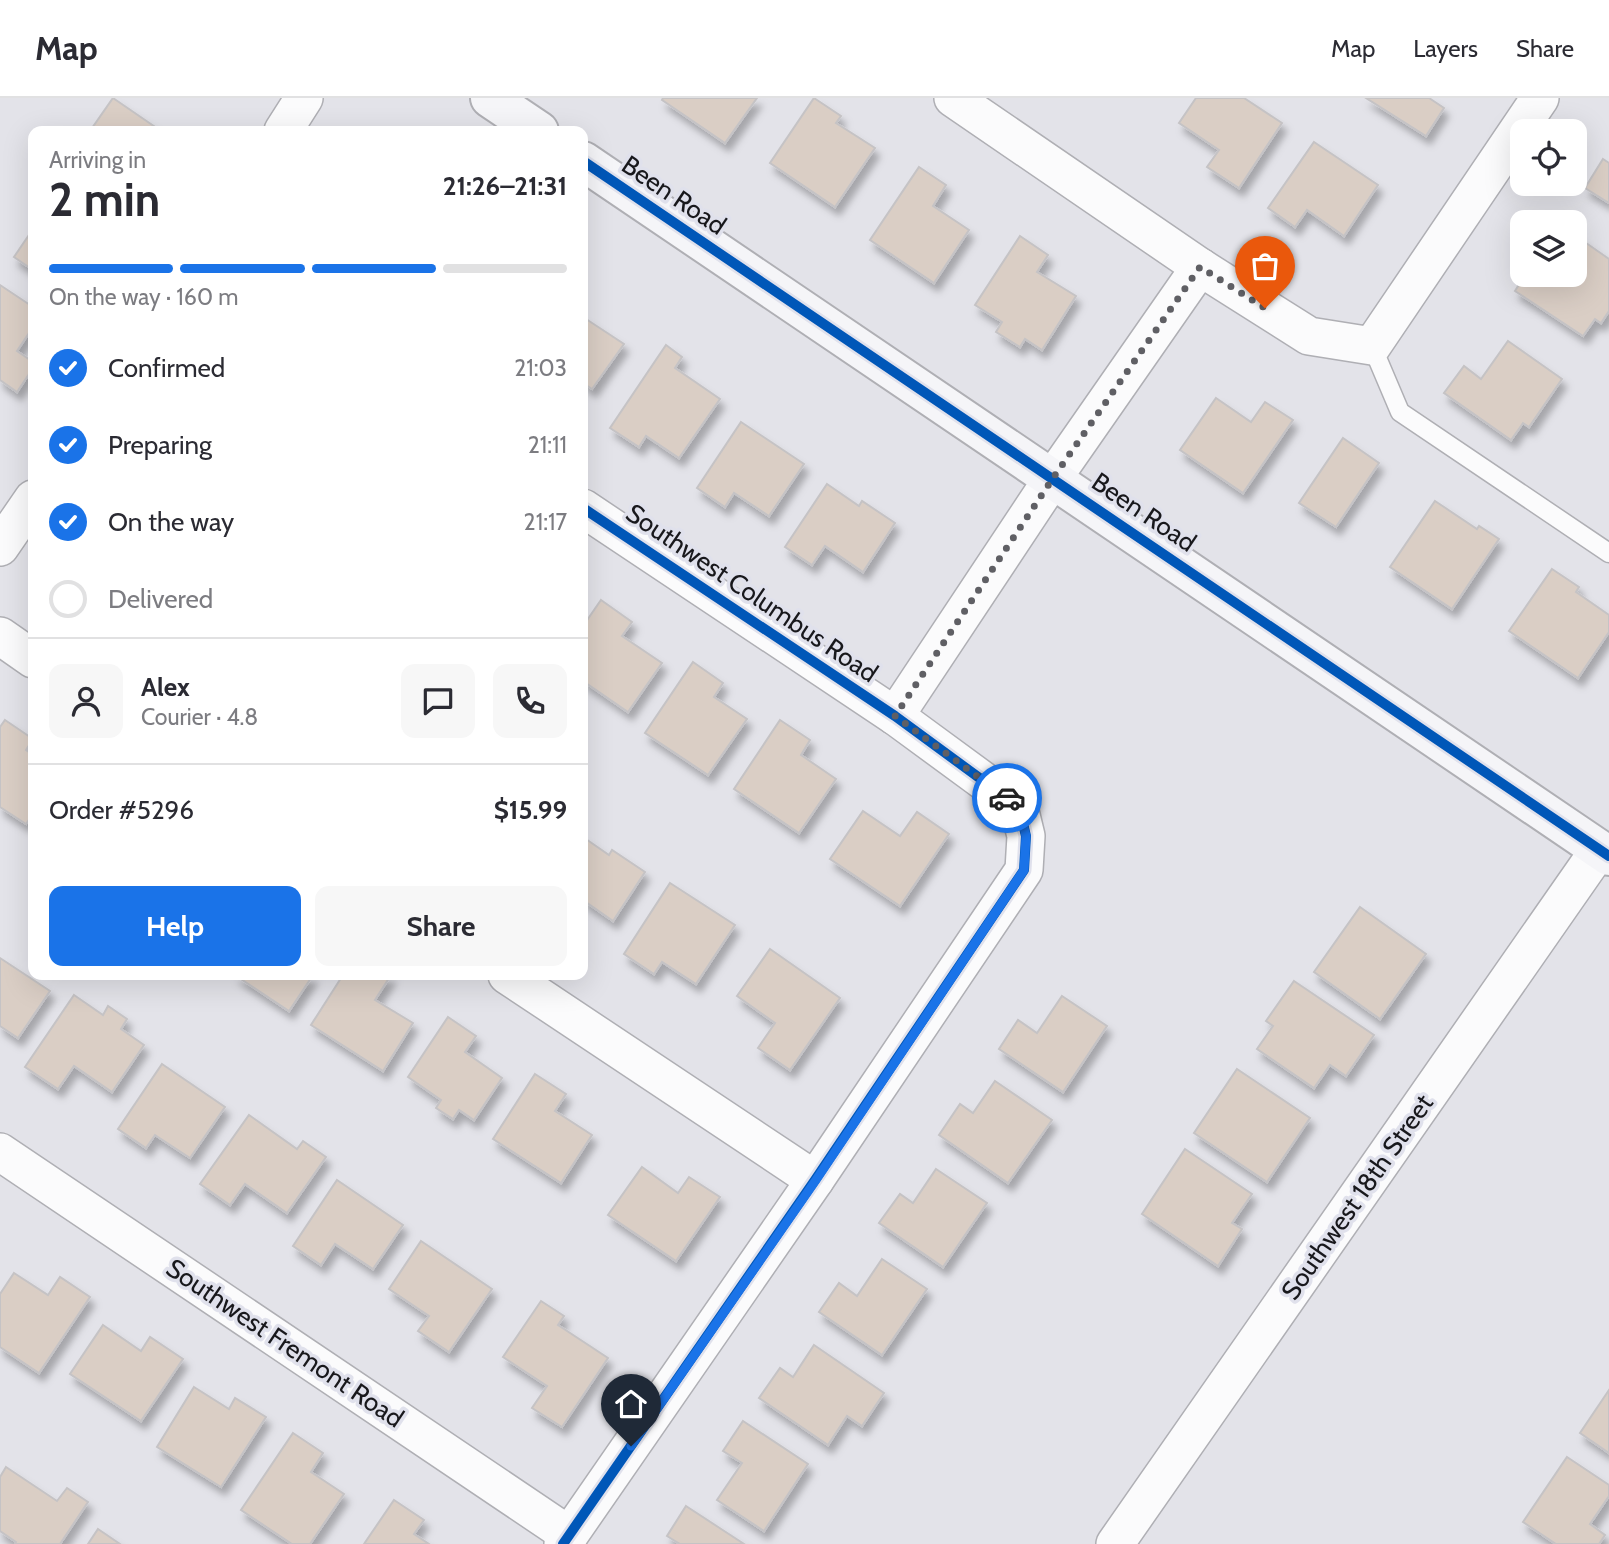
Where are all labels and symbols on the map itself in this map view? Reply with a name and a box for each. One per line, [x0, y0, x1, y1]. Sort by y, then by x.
street label: Been Road [616, 148, 732, 242]
pin [1235, 236, 1295, 308]
street label: Been Road [1086, 465, 1202, 559]
street label: Southwest Columbus Road [620, 497, 884, 689]
courier [972, 763, 1042, 833]
street label: Southwest 18th Street [1274, 1088, 1440, 1306]
street label: Southwest Fremont Road [160, 1252, 410, 1434]
pin [601, 1374, 661, 1446]

